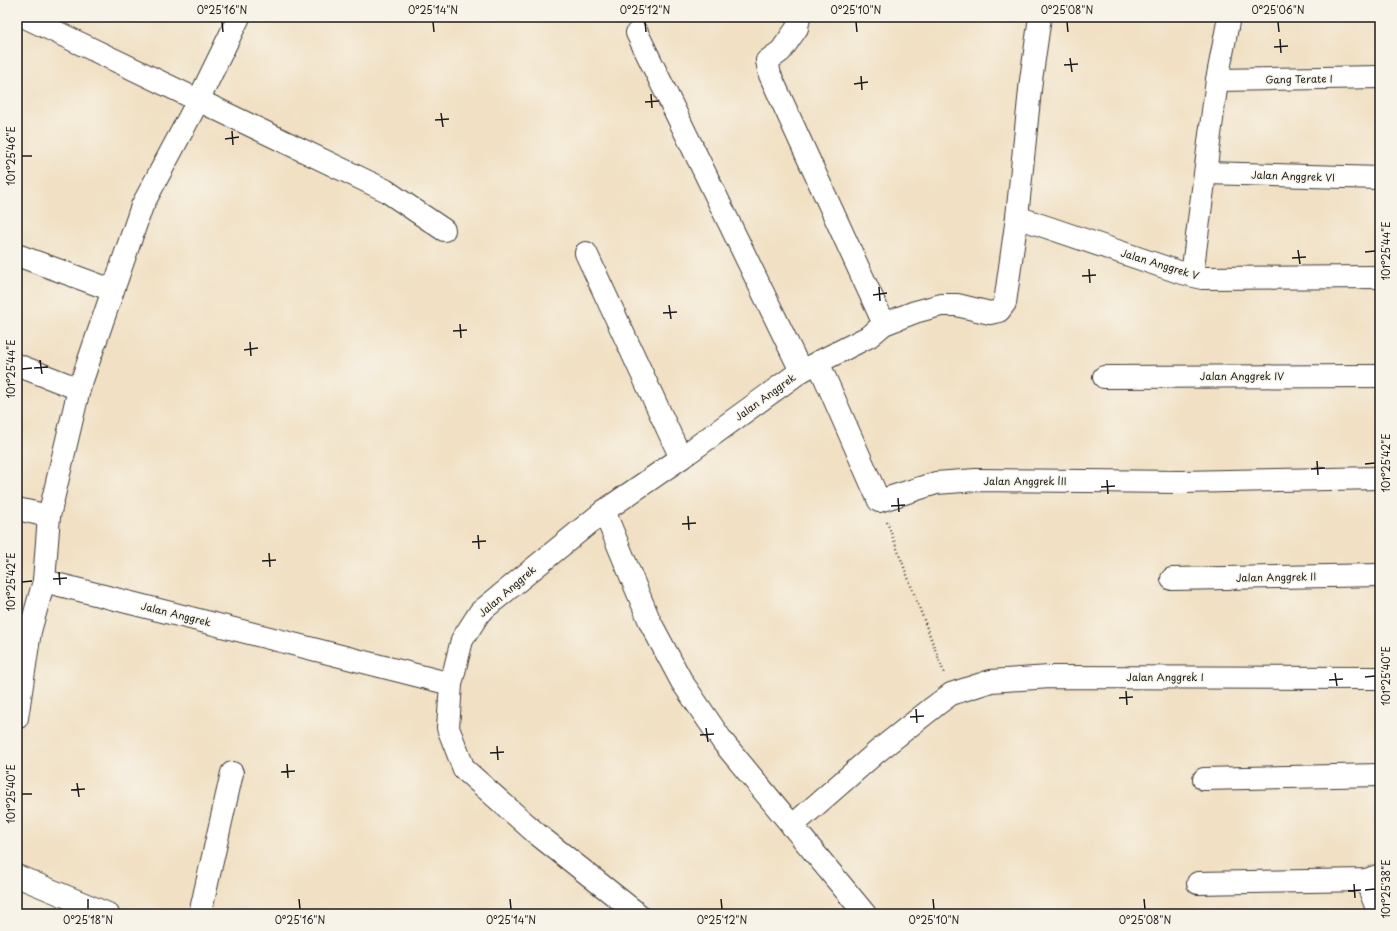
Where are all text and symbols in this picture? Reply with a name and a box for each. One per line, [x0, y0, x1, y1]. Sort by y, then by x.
text: 0°25'16"N [197, 2, 247, 17]
text: 0°25'14"N [408, 2, 458, 17]
text: 0°25'12"N [620, 2, 670, 17]
text: 0°25'10"N [831, 2, 882, 17]
text: 0°25'08"N [1041, 2, 1093, 17]
text: 0°25'06"N [1251, 2, 1305, 17]
street label: Gang Terate I [1265, 70, 1333, 87]
text: 101°25'46"E [3, 126, 18, 186]
street label: Jalan Anggrek VI [1251, 167, 1335, 184]
text: 101°25'44"E [1378, 221, 1393, 281]
street label: Jalan Anggrek V [1119, 244, 1201, 283]
text: 101°25'44"E [3, 339, 18, 399]
street label: Jalan Anggrek IV [1200, 368, 1284, 383]
street label: Jalan Anggrek [731, 369, 798, 424]
text: 101°25'42"E [1378, 433, 1393, 493]
street label: Jalan Anggrek III [983, 473, 1067, 488]
text: 101°25'42"E [3, 552, 18, 612]
street label: Jalan Anggrek [475, 561, 539, 620]
street label: Jalan Anggrek II [1236, 568, 1316, 585]
street label: Jalan Anggrek [140, 598, 213, 629]
text: 101°25'40"E [1378, 646, 1393, 706]
street label: Jalan Anggrek I [1126, 669, 1204, 684]
text: 101°25'40"E [3, 764, 18, 824]
text: 101°25'38"E [1378, 859, 1393, 919]
text: 0°25'18"N [63, 912, 113, 927]
text: 0°25'16"N [275, 912, 325, 927]
text: 0°25'14"N [486, 912, 536, 927]
text: 0°25'12"N [697, 912, 747, 927]
text: 0°25'10"N [909, 912, 960, 927]
text: 0°25'08"N [1119, 912, 1171, 927]

